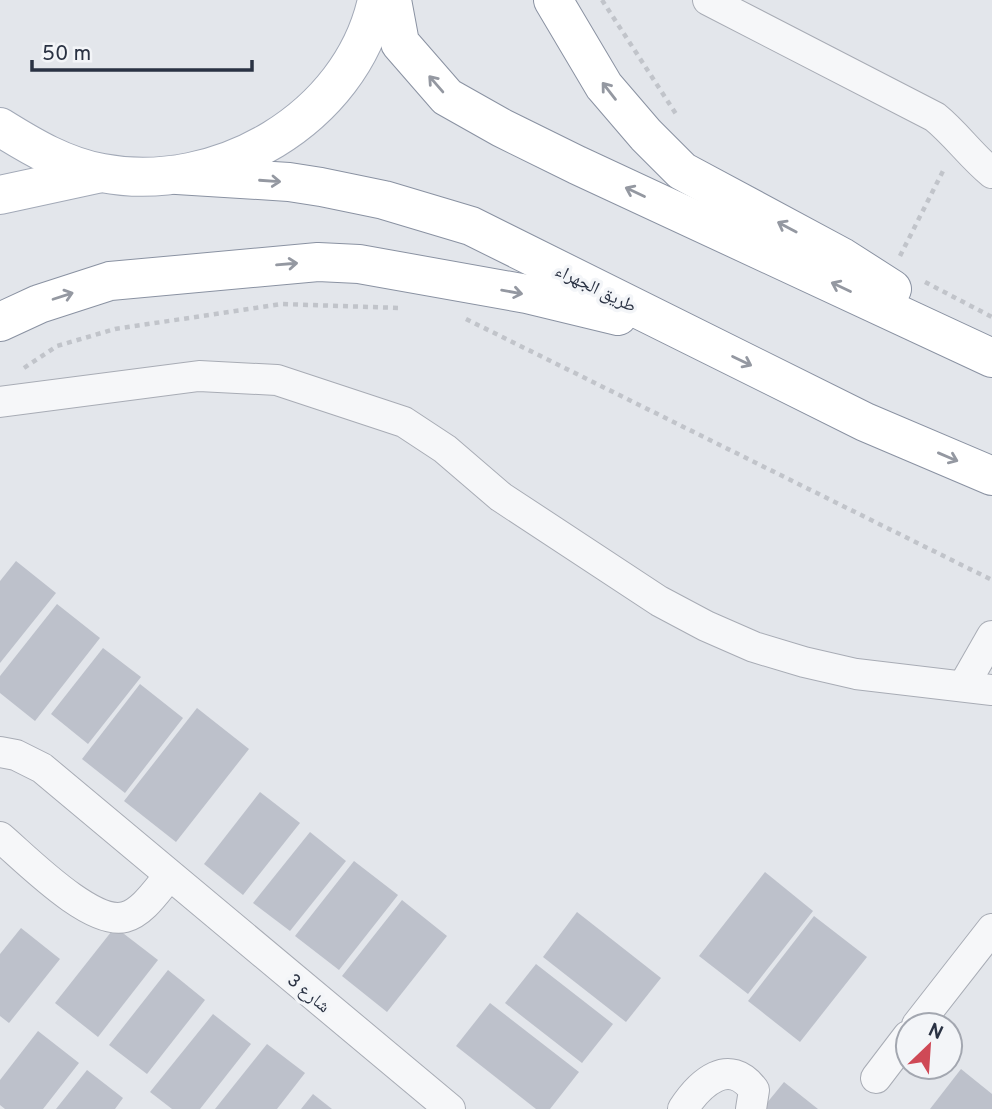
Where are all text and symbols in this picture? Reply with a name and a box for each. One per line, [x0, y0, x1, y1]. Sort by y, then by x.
scale bar [32, 28, 252, 72]
text: 50 m [42, 41, 91, 68]
one-way arrow [428, 75, 444, 93]
one-way arrow [601, 82, 616, 101]
one-way arrow [258, 175, 281, 188]
one-way arrow [625, 184, 646, 198]
one-way arrow [777, 220, 798, 233]
one-way arrow [275, 257, 298, 270]
street label: طريق الجهراء [551, 260, 640, 319]
one-way arrow [831, 280, 852, 294]
one-way arrow [500, 285, 523, 299]
one-way arrow [52, 289, 74, 302]
one-way arrow [731, 354, 752, 368]
one-way arrow [937, 452, 959, 465]
street label: شارع 3 [282, 969, 334, 1019]
north arrow [894, 1011, 964, 1081]
text: N [924, 1019, 947, 1046]

